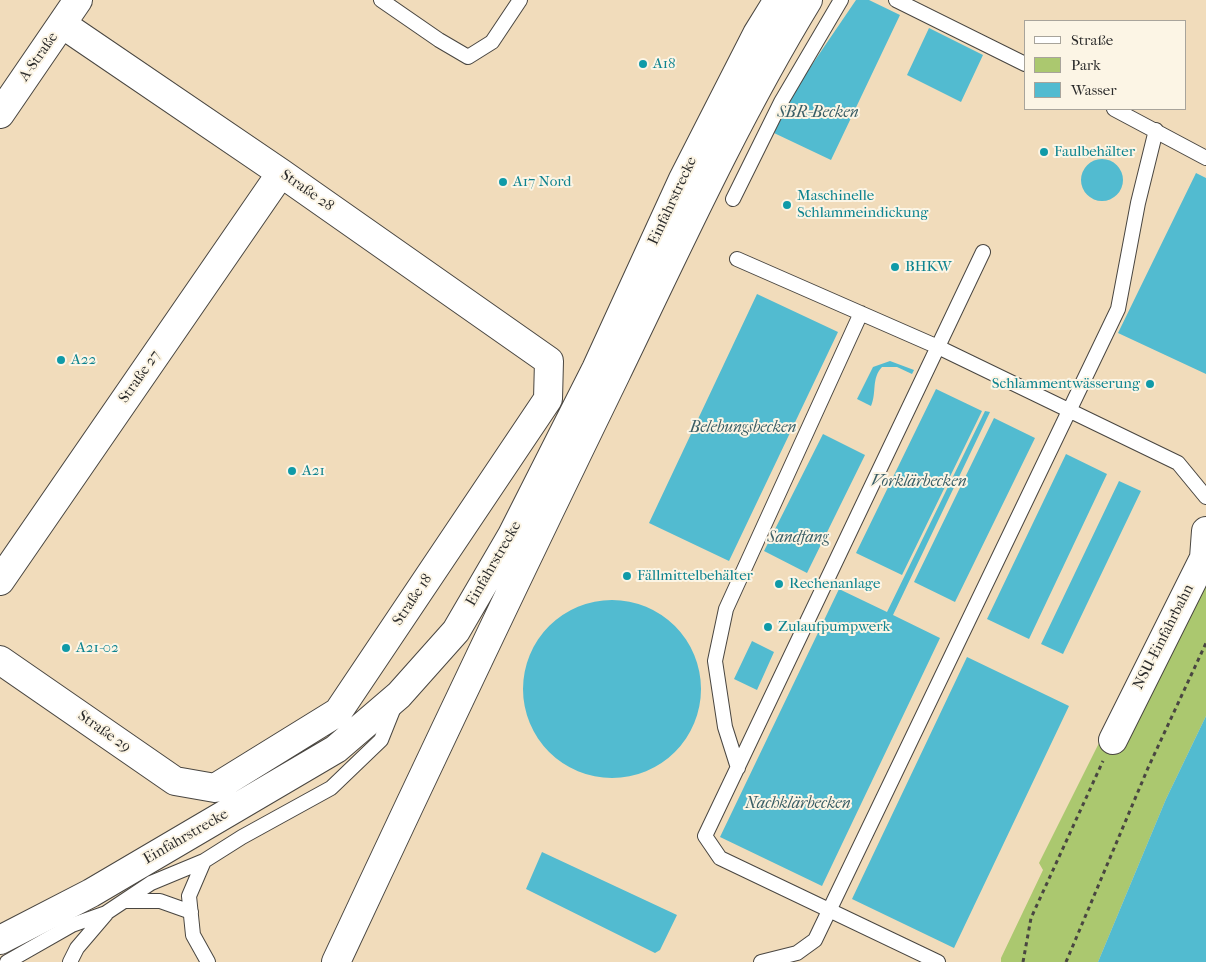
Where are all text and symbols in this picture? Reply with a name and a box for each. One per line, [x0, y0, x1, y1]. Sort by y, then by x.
legend [1024, 20, 1186, 110]
street label: A-Straße [16, 29, 62, 85]
text: Straße [1071, 31, 1113, 49]
place label: A18 [653, 55, 676, 73]
text: Park [1071, 56, 1101, 74]
marker: A18 [637, 58, 649, 70]
text: Wasser [1071, 81, 1117, 99]
water label: SBR-Becken [777, 103, 859, 123]
place label: Faulbehälter [1054, 143, 1135, 161]
marker: Faulbehälter [1038, 146, 1050, 158]
street label: Einfahrstrecke [645, 154, 701, 248]
street label: Straße 28 [277, 166, 337, 216]
place label: A17 Nord [513, 173, 572, 191]
marker: A17 Nord [497, 176, 509, 188]
place label: Maschinelle Schlammeindickung [797, 187, 928, 222]
marker: Maschinelle Schlammeindickung [781, 199, 793, 211]
place label: BHKW [905, 258, 952, 276]
marker: BHKW [889, 261, 901, 273]
street label: Straße 27 [115, 347, 165, 407]
place label: A22 [71, 351, 96, 369]
marker: A22 [55, 354, 67, 366]
place label: Schlammentwässerung [992, 375, 1140, 393]
marker: Schlammentwässerung [1144, 378, 1156, 390]
water label: Belebungsbecken [689, 418, 797, 438]
place label: A21 [302, 462, 325, 480]
marker: A21 [286, 465, 298, 477]
water label: Vorklärbecken [871, 472, 967, 492]
street label: Einfahrstrecke [462, 518, 526, 610]
water label: Sandfang [767, 528, 829, 548]
place label: Fällmittelbehälter [637, 567, 753, 585]
marker: Fällmittelbehälter [621, 570, 633, 582]
street label: Straße 18 [389, 571, 437, 629]
place label: Rechenanlage [789, 575, 880, 593]
marker: Rechenanlage [773, 578, 785, 590]
street label: NSU-Einfahrbahn [1130, 581, 1198, 693]
place label: Zulaufpumpwerk [778, 618, 890, 636]
marker: Zulaufpumpwerk [762, 621, 774, 633]
place label: A21-02 [76, 639, 119, 657]
marker: A21-02 [60, 642, 72, 654]
street label: Straße 29 [74, 707, 134, 757]
water label: Nachklärbecken [745, 794, 851, 814]
street label: Einfahrstrecke [140, 805, 232, 869]

